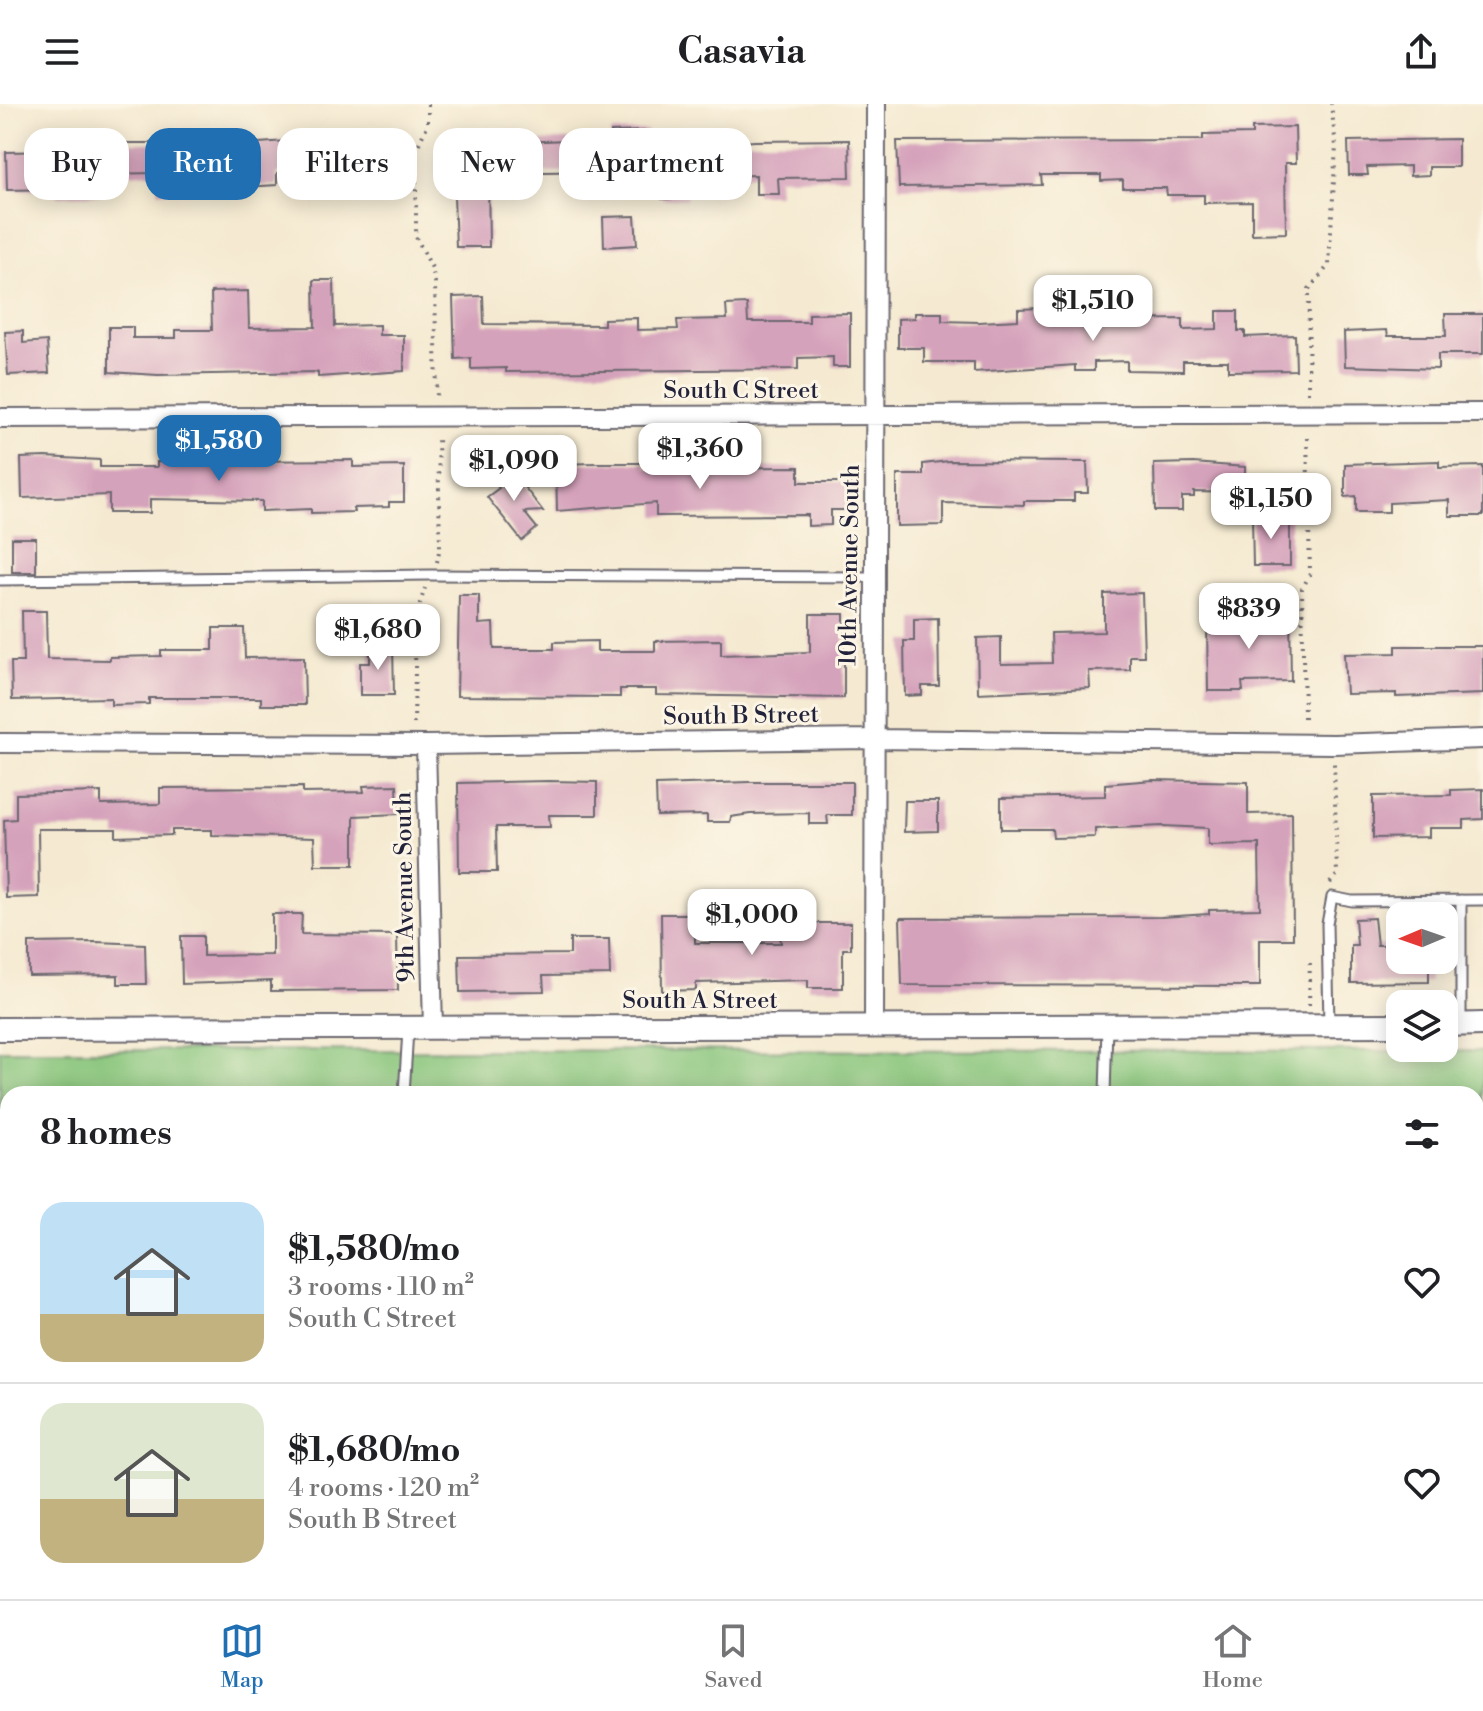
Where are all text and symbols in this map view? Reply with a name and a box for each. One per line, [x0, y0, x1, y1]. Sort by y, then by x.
icon: menu [40, 30, 84, 74]
text: Casavia [677, 30, 806, 75]
icon: share [1399, 30, 1443, 74]
chip: Buy [24, 128, 129, 200]
chip: Rent [145, 128, 261, 200]
chip: Filters [277, 128, 417, 200]
chip: New [433, 128, 543, 200]
chip: Apartment [559, 128, 752, 200]
pin: $1,510 [1028, 275, 1158, 343]
text: $1,510 [1052, 285, 1134, 317]
street label: South C Street [663, 376, 819, 406]
pin: $1,580 [154, 415, 284, 483]
pin: $1,360 [635, 423, 765, 491]
text: $1,580 [175, 425, 263, 457]
text: $1,360 [656, 433, 744, 465]
pin: $1,090 [449, 435, 579, 503]
text: $1,090 [469, 445, 559, 477]
street label: 10th Avenue South [833, 464, 867, 666]
pin: $1,150 [1206, 473, 1336, 541]
text: $1,150 [1229, 483, 1313, 515]
pin: $839 [1202, 583, 1296, 651]
text: $839 [1217, 593, 1281, 625]
pin: $1,680 [313, 604, 443, 672]
text: $1,680 [334, 614, 422, 646]
street label: South B Street [663, 700, 820, 732]
street label: 9th Avenue South [388, 791, 422, 983]
pin: $1,000 [687, 889, 817, 957]
text: $1,000 [706, 899, 798, 931]
north arrow [1386, 902, 1458, 974]
map controls [1386, 902, 1458, 1062]
street label: South A Street [622, 986, 778, 1016]
button: layers [1386, 990, 1458, 1062]
icon: filters [1400, 1112, 1444, 1156]
text: 8 homes [40, 1113, 172, 1155]
text: $1,580/mo [288, 1229, 460, 1271]
icon: home [104, 1234, 200, 1330]
icon: heart [1400, 1260, 1444, 1304]
text: 3 rooms · 110 m² [288, 1271, 474, 1303]
text: South C Street [288, 1303, 457, 1335]
text: $1,680/mo [288, 1430, 461, 1472]
icon: home [104, 1435, 200, 1531]
icon: heart [1400, 1461, 1444, 1505]
text: 4 rooms · 120 m² [288, 1472, 479, 1504]
text: South B Street [288, 1504, 457, 1536]
tab: Map [220, 1619, 264, 1694]
tab: Saved [704, 1619, 762, 1694]
tab: Home [1202, 1619, 1263, 1694]

